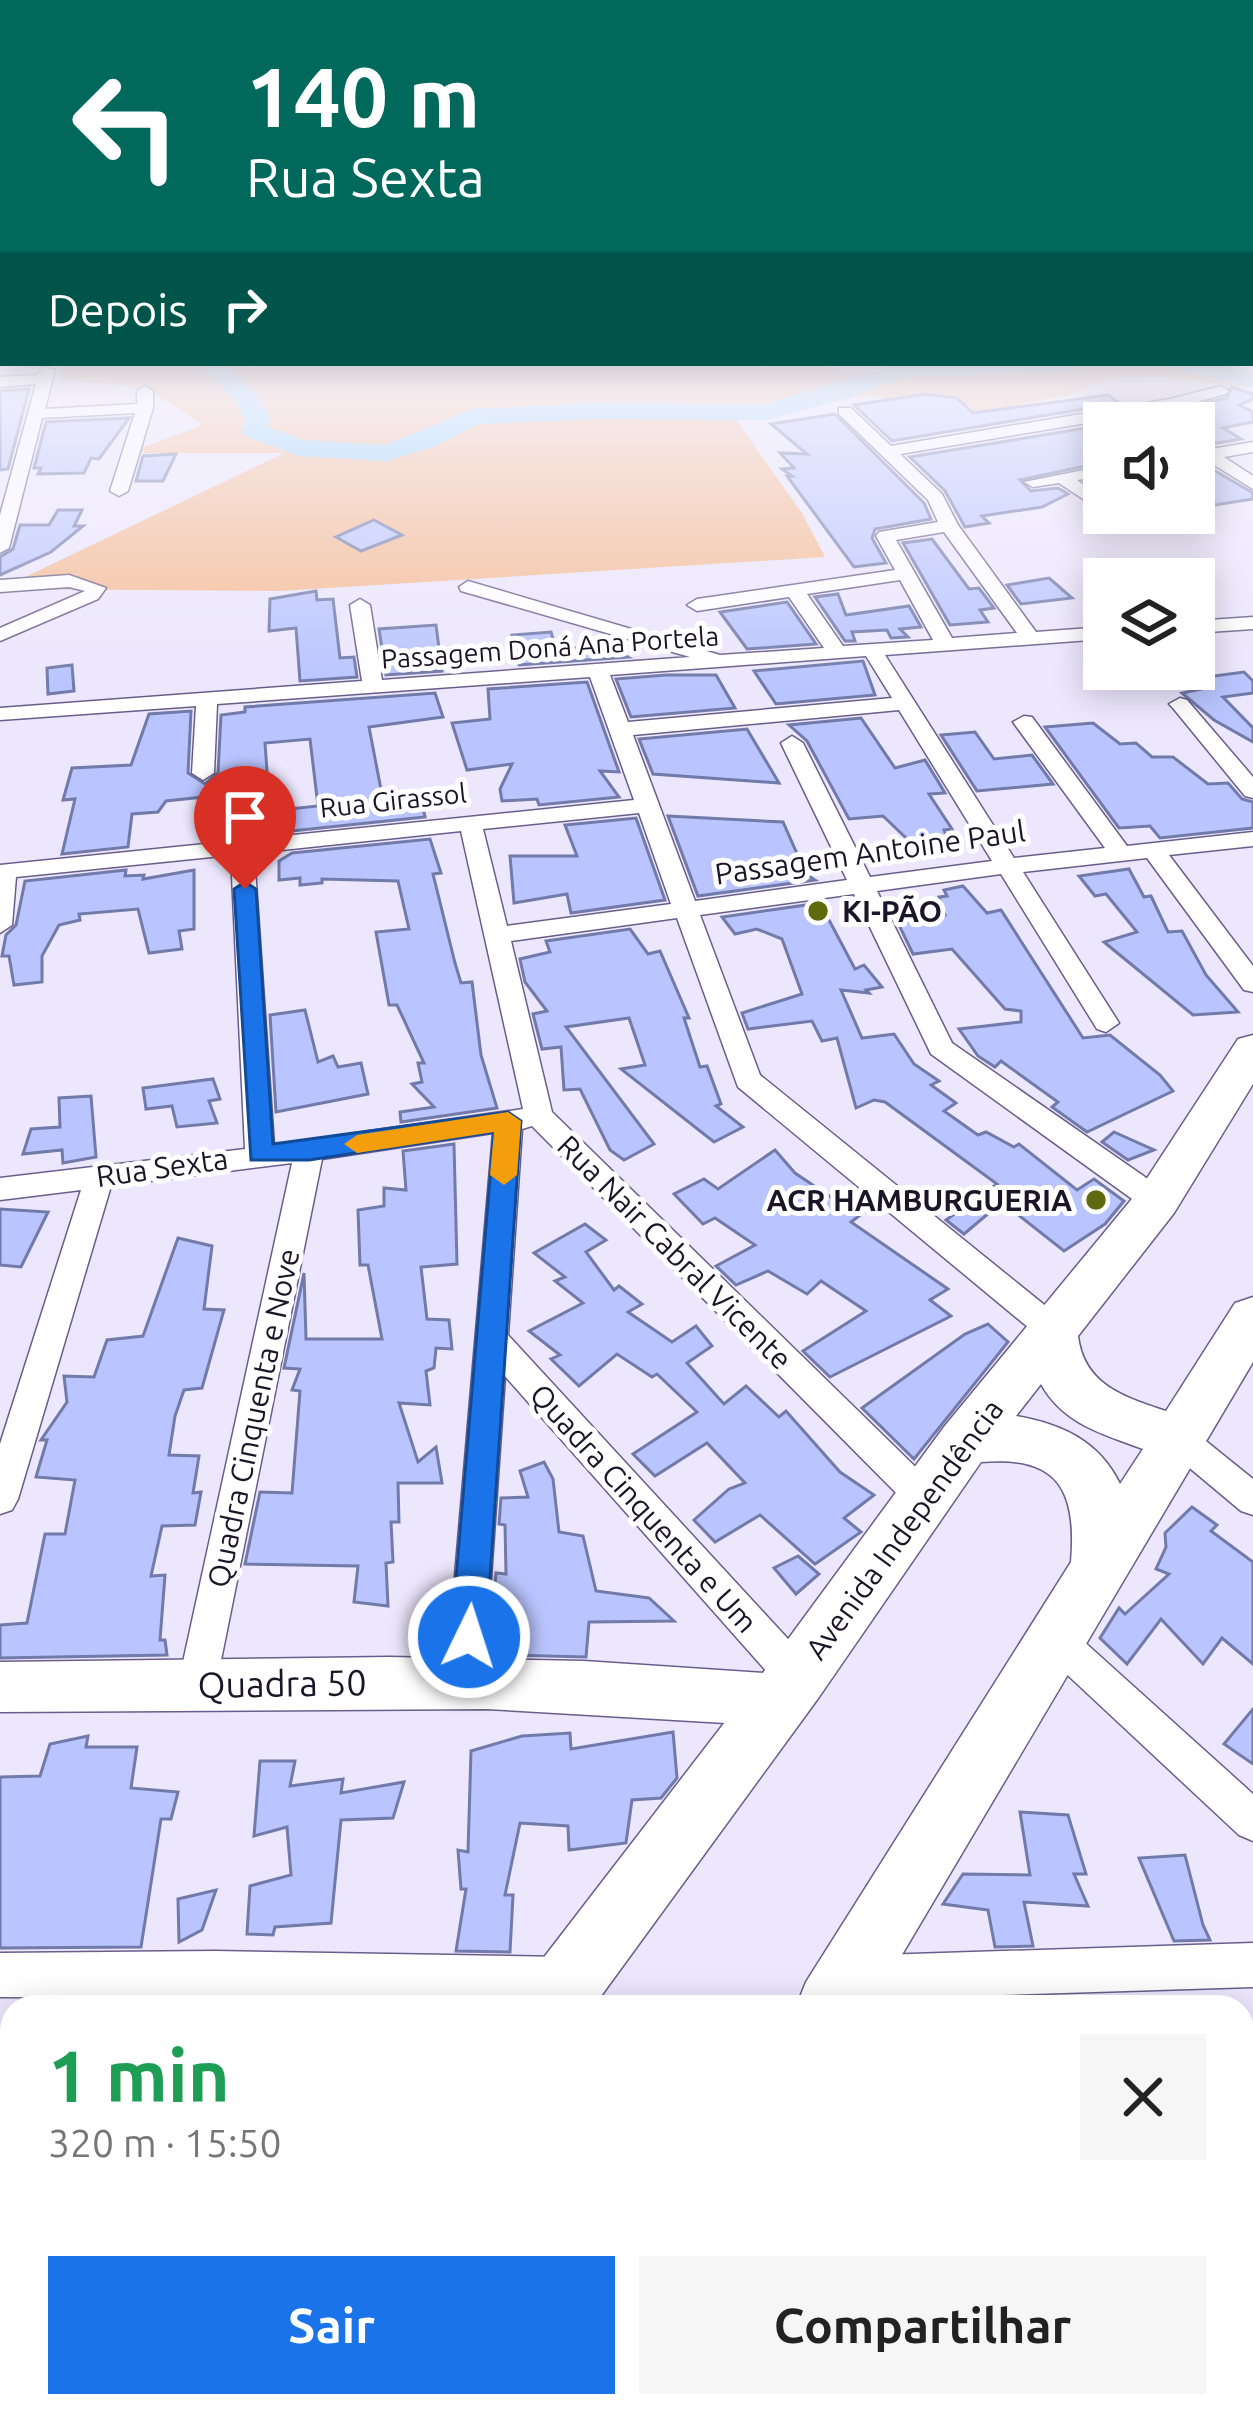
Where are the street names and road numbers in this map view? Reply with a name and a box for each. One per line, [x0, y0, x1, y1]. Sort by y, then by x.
street label: Passagem Doná Ana Portela [380, 620, 720, 674]
street label: Rua Girassol [318, 777, 468, 823]
street label: Passagem Antoine Paul [713, 813, 1027, 891]
street label: Rua Nair Cabral Vicente [551, 1128, 799, 1376]
street label: Rua Sexta [94, 1141, 230, 1193]
street label: Quadra Cinquenta e Nove [200, 1245, 306, 1591]
street label: Quadra Cinquenta e Um [524, 1377, 764, 1639]
street label: Avenida Independência [798, 1393, 1010, 1665]
street label: Quadra 50 [197, 1661, 367, 1705]

